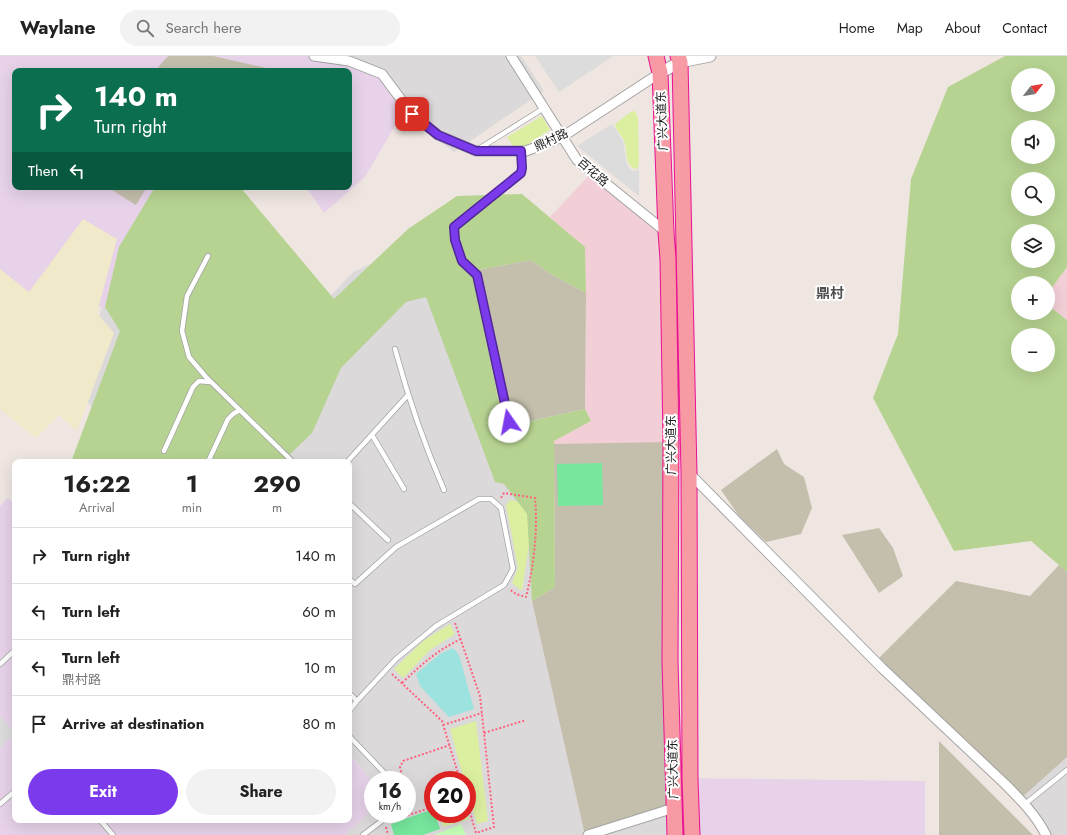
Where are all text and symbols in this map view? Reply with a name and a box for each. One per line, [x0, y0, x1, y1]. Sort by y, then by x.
search box [120, 10, 400, 46]
text: Waylane [20, 14, 96, 41]
icon: search [134, 17, 156, 39]
text: Search here [166, 17, 241, 39]
text: Home [839, 18, 875, 38]
text: Map [897, 18, 923, 38]
text: About [945, 18, 980, 38]
text: Contact [1002, 18, 1047, 38]
north arrow [1011, 68, 1055, 112]
map controls [1011, 68, 1055, 372]
text: 140 m [94, 76, 178, 117]
icon: right [28, 84, 80, 136]
street label: 广兴大道东 [652, 91, 672, 151]
pin [395, 97, 429, 131]
icon: arrive [401, 103, 423, 125]
text: Turn right [94, 114, 166, 140]
button: sound [1011, 120, 1055, 164]
street label: 鼎村路 [531, 124, 571, 156]
street label: 百花路 [574, 153, 612, 191]
text: Then [28, 160, 58, 182]
icon: left [66, 160, 88, 182]
button: search [1011, 172, 1055, 216]
button: layers [1011, 224, 1055, 268]
button: + [1011, 276, 1055, 320]
district label: 鼎村 [816, 283, 844, 303]
button: − [1011, 328, 1055, 372]
position arrow [488, 401, 530, 443]
street label: 广兴大道东 [662, 415, 680, 475]
text: 16:22 [63, 466, 131, 501]
text: 1 [186, 466, 198, 501]
text: 290 [253, 466, 301, 501]
text: Arrival [79, 498, 115, 517]
text: min [182, 498, 202, 517]
text: m [272, 498, 282, 517]
icon: right [28, 545, 50, 567]
text: Turn right [62, 545, 130, 567]
text: 140 m [295, 545, 336, 567]
icon: left [28, 601, 50, 623]
text: Turn left [62, 601, 120, 623]
text: 60 m [302, 601, 336, 623]
text: Turn left [62, 647, 120, 669]
icon: left [28, 657, 50, 679]
text: 10 m [304, 657, 336, 679]
text: 鼎村路 [62, 670, 101, 689]
icon: arrive [28, 713, 50, 735]
text: Arrive at destination [62, 713, 204, 735]
text: 80 m [303, 713, 336, 735]
street label: 广兴大道东 [663, 739, 683, 799]
button: Exit [28, 769, 178, 815]
button: Share [186, 769, 336, 815]
speed limit sign: 20 [424, 771, 476, 823]
text: 16 [378, 777, 402, 806]
text: km/h [379, 799, 401, 814]

